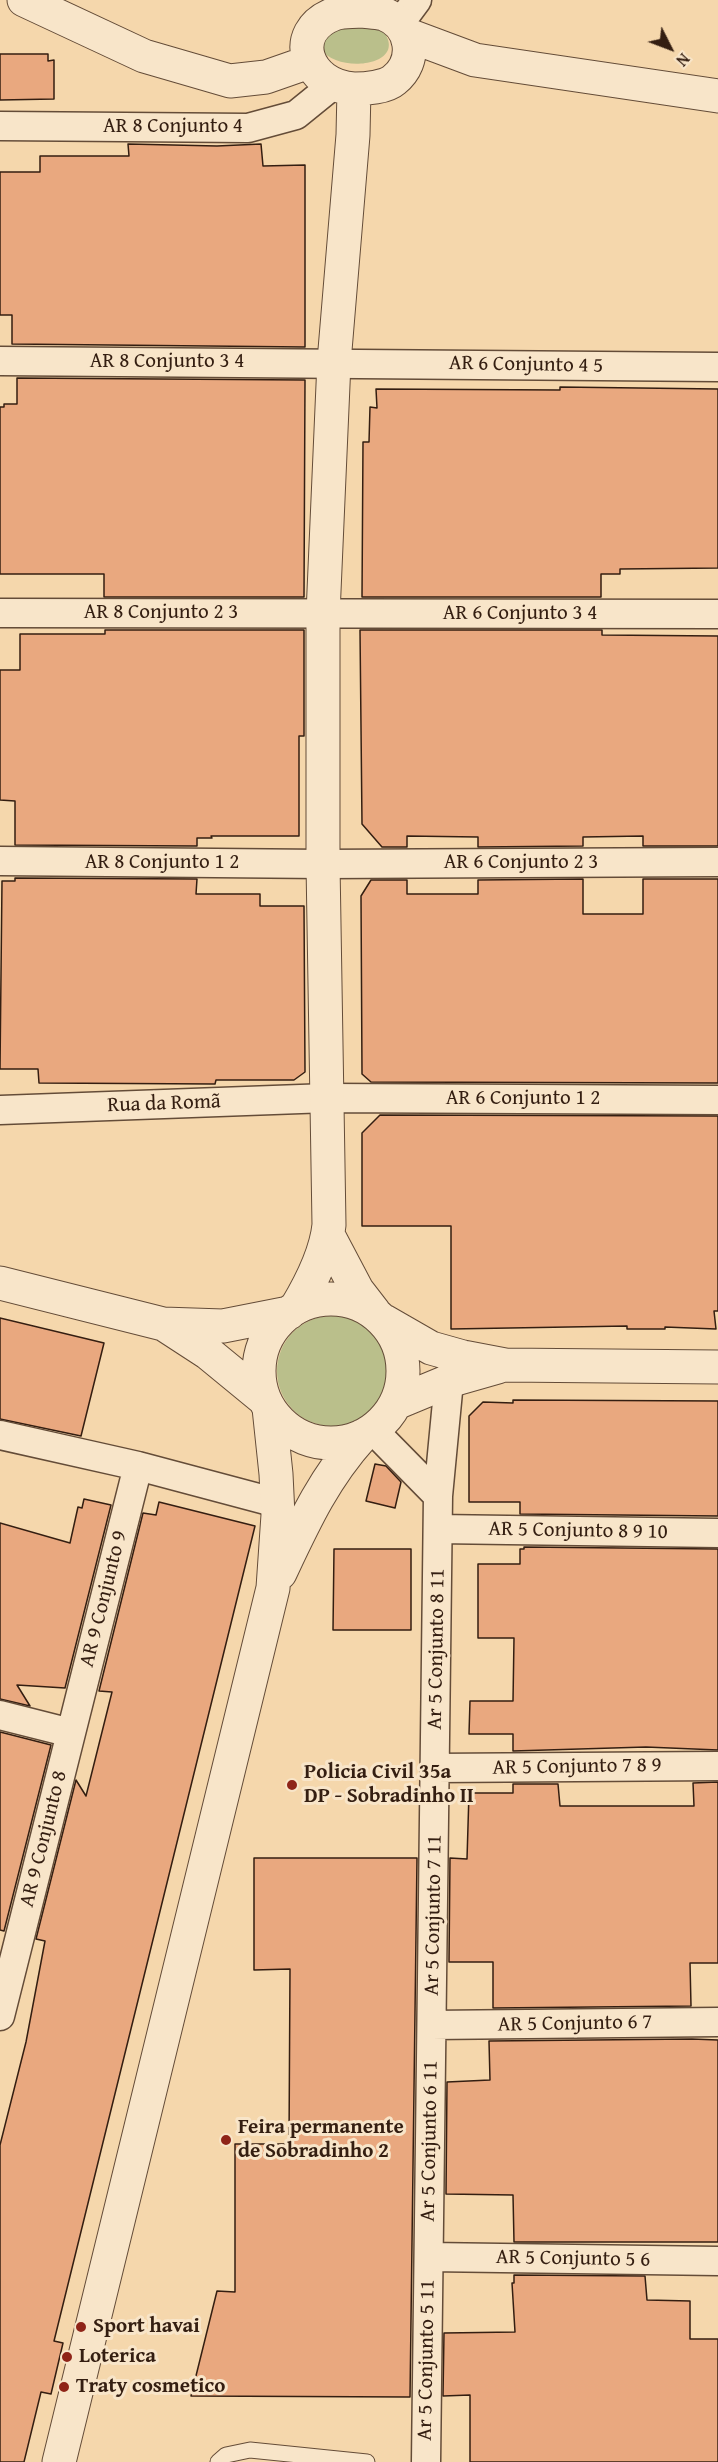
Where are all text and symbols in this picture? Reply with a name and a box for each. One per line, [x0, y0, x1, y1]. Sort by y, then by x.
north arrow [640, 18, 700, 78]
text: N [671, 48, 696, 72]
street label: AR 8 Conjunto 4 [103, 114, 243, 140]
street label: AR 8 Conjunto 3 4 [90, 349, 244, 375]
street label: AR 6 Conjunto 4 5 [449, 351, 603, 379]
street label: AR 8 Conjunto 2 3 [84, 600, 238, 626]
street label: AR 6 Conjunto 3 4 [443, 601, 597, 627]
street label: AR 8 Conjunto 1 2 [85, 850, 239, 876]
street label: AR 6 Conjunto 2 3 [444, 850, 598, 876]
street label: AR 6 Conjunto 1 2 [446, 1086, 600, 1112]
street label: Rua da Romã [107, 1089, 221, 1119]
street label: AR 5 Conjunto 8 9 10 [488, 1517, 668, 1545]
street label: AR 9 Conjunto 9 [75, 1528, 133, 1670]
street label: Ar 5 Conjunto 8 11 [423, 1568, 451, 1730]
street label: AR 5 Conjunto 7 8 9 [492, 1753, 662, 1781]
place label: Policia Civil 35a DP - Sobradinho II [304, 1760, 474, 1810]
street label: AR 9 Conjunto 8 [15, 1768, 73, 1910]
marker: Policia Civil 35a DP - Sobradinho II [285, 1778, 299, 1792]
street label: Ar 5 Conjunto 7 11 [420, 1834, 448, 1996]
street label: AR 5 Conjunto 6 7 [498, 2010, 652, 2038]
street label: Ar 5 Conjunto 6 11 [416, 2060, 444, 2222]
place label: Feira permanente de Sobradinho 2 [238, 2115, 404, 2165]
marker: Feira permanente de Sobradinho 2 [219, 2133, 233, 2147]
street label: AR 5 Conjunto 5 6 [496, 2245, 650, 2273]
street label: Ar 5 Conjunto 5 11 [413, 2279, 441, 2441]
place label: Sport havai [93, 2314, 200, 2340]
marker: Sport havai [74, 2320, 88, 2334]
place label: Loterica [79, 2344, 156, 2370]
marker: Loterica [60, 2350, 74, 2364]
place label: Traty cosmetico [76, 2374, 225, 2400]
marker: Traty cosmetico [57, 2380, 71, 2394]

